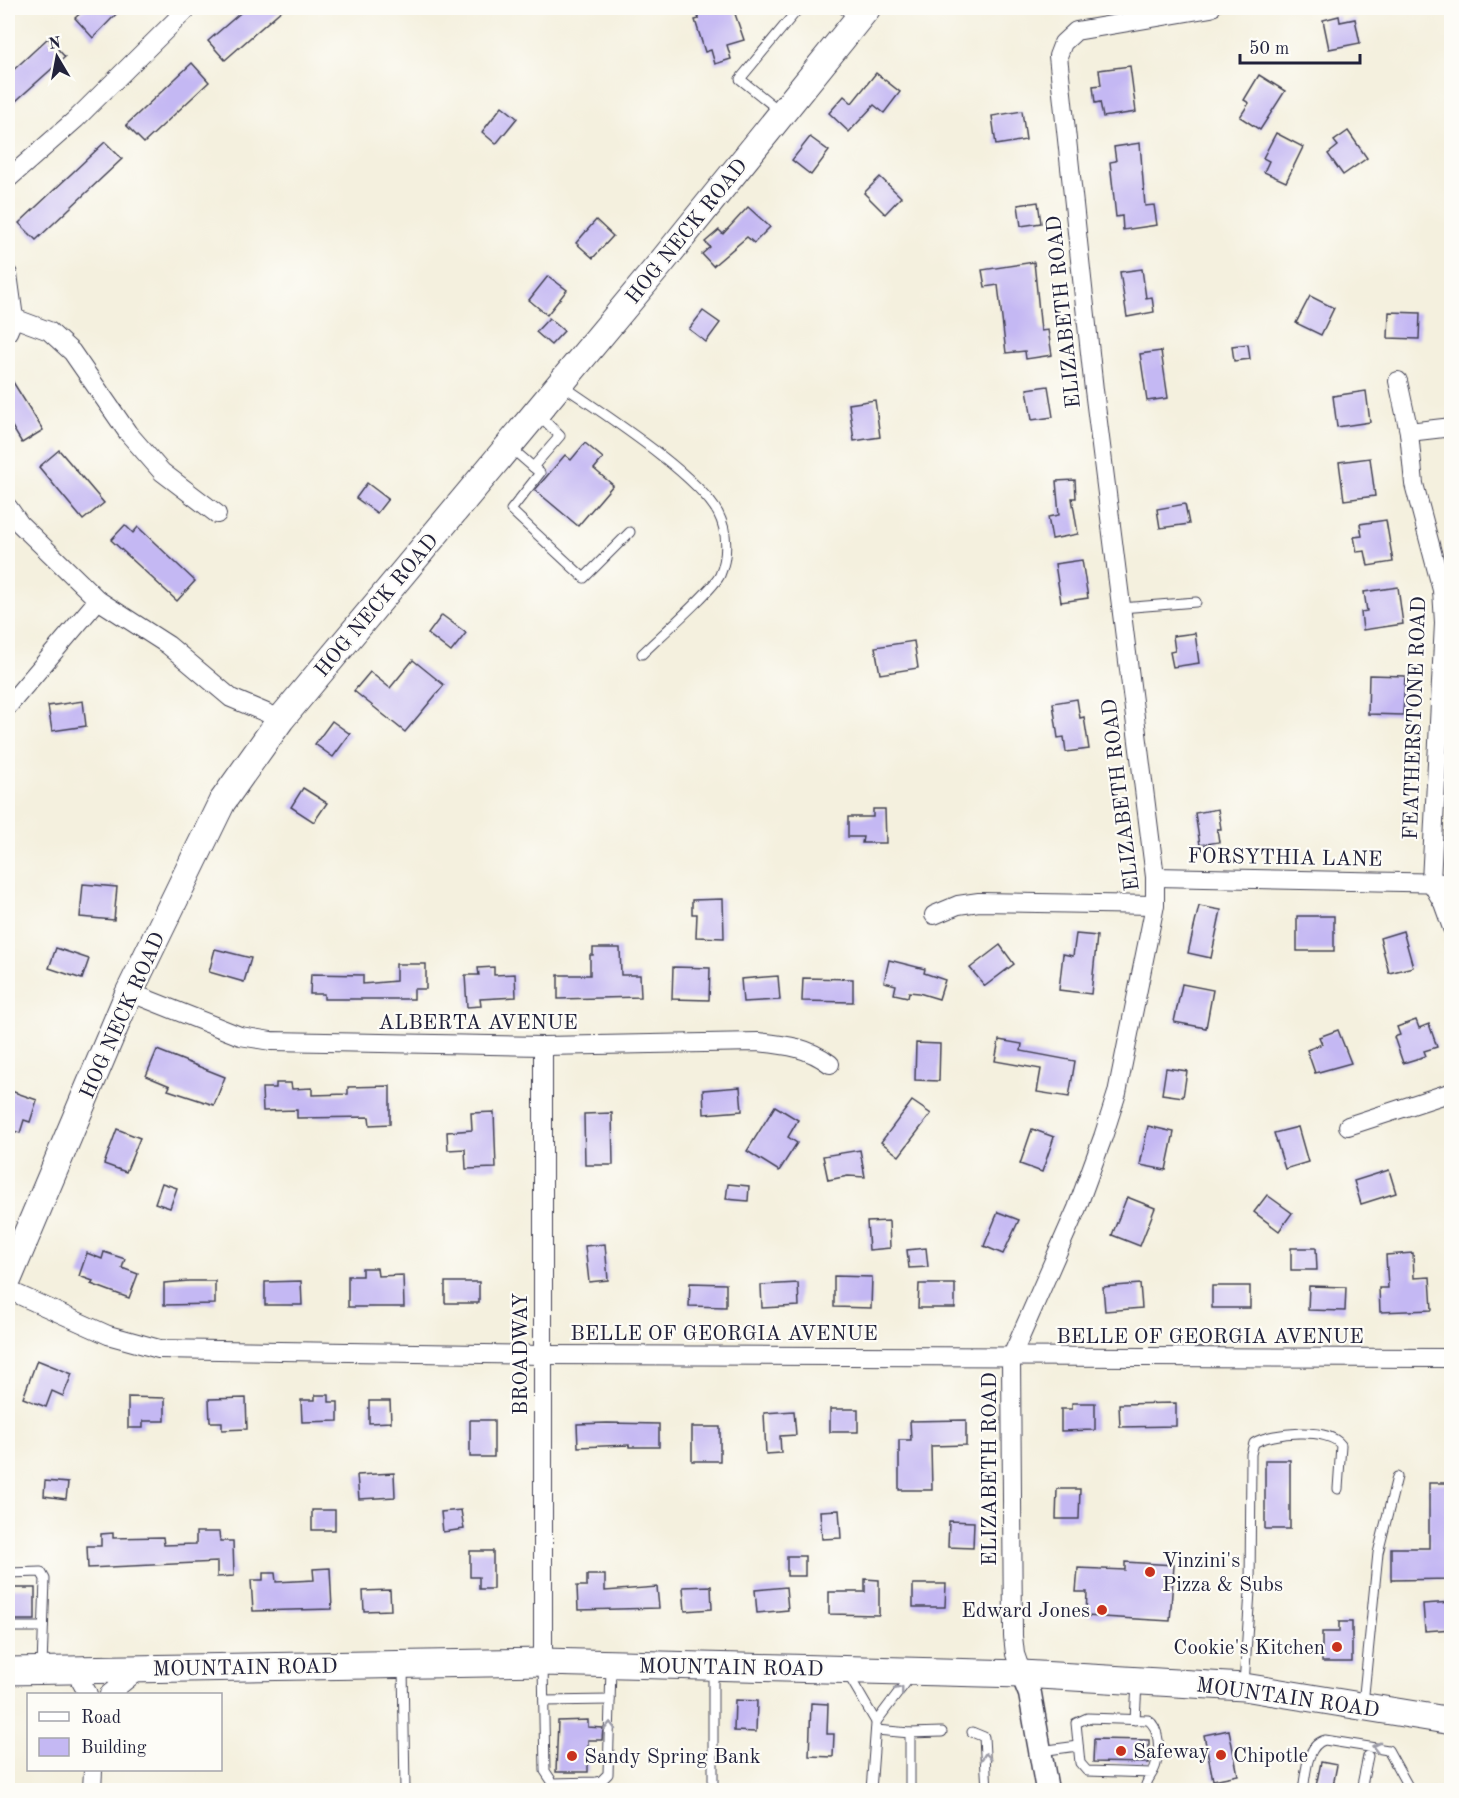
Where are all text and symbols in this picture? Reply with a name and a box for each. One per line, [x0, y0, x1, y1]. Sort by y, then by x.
north arrow [27, 27, 87, 87]
scale bar [1240, 27, 1360, 65]
text: N [47, 35, 63, 53]
text: 50 m [1249, 40, 1289, 58]
street label: HOG NECK ROAD [622, 156, 752, 308]
street label: ELIZABETH ROAD [1044, 214, 1085, 409]
street label: HOG NECK ROAD [311, 530, 443, 682]
street label: FEATHERSTONE ROAD [1401, 596, 1430, 840]
street label: ELIZABETH ROAD [1099, 697, 1144, 892]
street label: FORSYTHIA LANE [1187, 846, 1383, 871]
street label: HOG NECK ROAD [77, 929, 169, 1102]
street label: ALBERTA AVENUE [378, 1013, 578, 1034]
street label: BROADWAY [511, 1293, 532, 1415]
street label: BELLE OF GEORGIA AVENUE [570, 1324, 878, 1345]
street label: BELLE OF GEORGIA AVENUE [1056, 1327, 1364, 1348]
street label: ELIZABETH ROAD [980, 1372, 1001, 1566]
place label: Vinzini's Pizza & Subs [1162, 1551, 1283, 1596]
marker: Vinzini's Pizza & Subs [1143, 1565, 1157, 1579]
place label: Edward Jones [961, 1601, 1090, 1622]
marker: Edward Jones [1095, 1603, 1109, 1617]
place label: Cookie's Kitchen [1173, 1638, 1325, 1659]
marker: Cookie's Kitchen [1330, 1640, 1344, 1654]
street label: MOUNTAIN ROAD [152, 1656, 338, 1681]
street label: MOUNTAIN ROAD [638, 1656, 824, 1681]
street label: MOUNTAIN ROAD [1195, 1675, 1381, 1722]
one-way arrow [892, 1686, 903, 1697]
legend [27, 1693, 222, 1771]
text: Road [81, 1709, 121, 1727]
one-way arrow [604, 1721, 616, 1730]
text: Building [81, 1739, 147, 1757]
one-way arrow [1371, 1741, 1381, 1754]
place label: Safeway [1133, 1742, 1210, 1763]
marker: Safeway [1114, 1744, 1128, 1758]
place label: Chipotle [1233, 1746, 1308, 1767]
place label: Sandy Spring Bank [584, 1747, 761, 1768]
marker: Chipotle [1214, 1748, 1228, 1762]
marker: Sandy Spring Bank [565, 1749, 579, 1763]
one-way arrow [980, 1753, 993, 1762]

